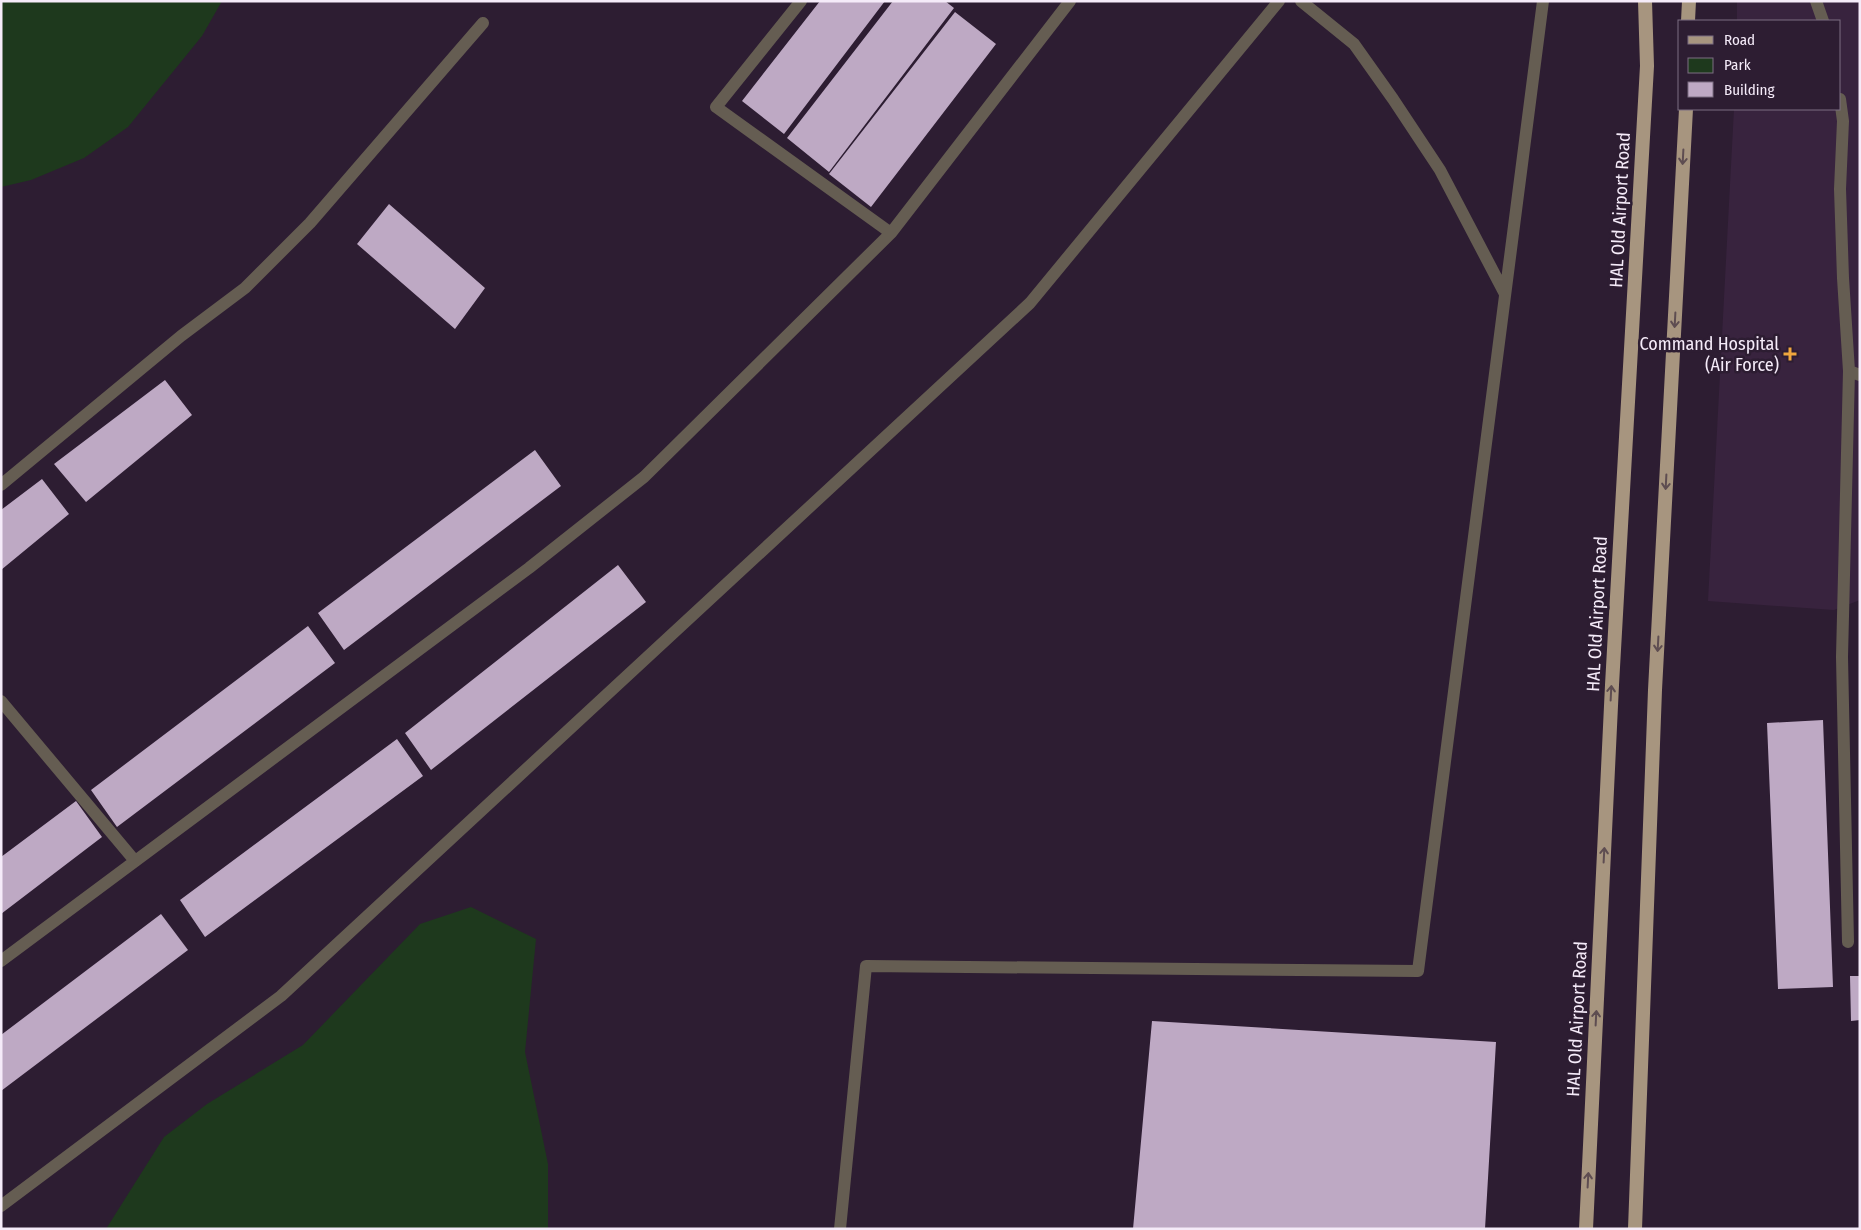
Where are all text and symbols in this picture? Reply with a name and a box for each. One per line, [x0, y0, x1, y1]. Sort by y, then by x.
legend [1678, 20, 1841, 110]
text: Road [1724, 31, 1755, 49]
text: Park [1724, 56, 1751, 74]
text: Building [1724, 81, 1775, 99]
street label: HAL Old Airport Road [1605, 132, 1635, 288]
one-way arrow [1679, 149, 1688, 165]
one-way arrow [1670, 311, 1679, 327]
place label: Command Hospital (Air Force) [1640, 333, 1779, 376]
marker: Command Hospital (Air Force) [1783, 347, 1797, 361]
one-way arrow [1662, 474, 1671, 490]
street label: HAL Old Airport Road [1582, 536, 1612, 692]
one-way arrow [1653, 636, 1662, 652]
one-way arrow [1607, 685, 1616, 701]
one-way arrow [1599, 848, 1608, 864]
street label: HAL Old Airport Road [1562, 941, 1592, 1097]
one-way arrow [1591, 1010, 1601, 1026]
one-way arrow [1584, 1172, 1593, 1188]

